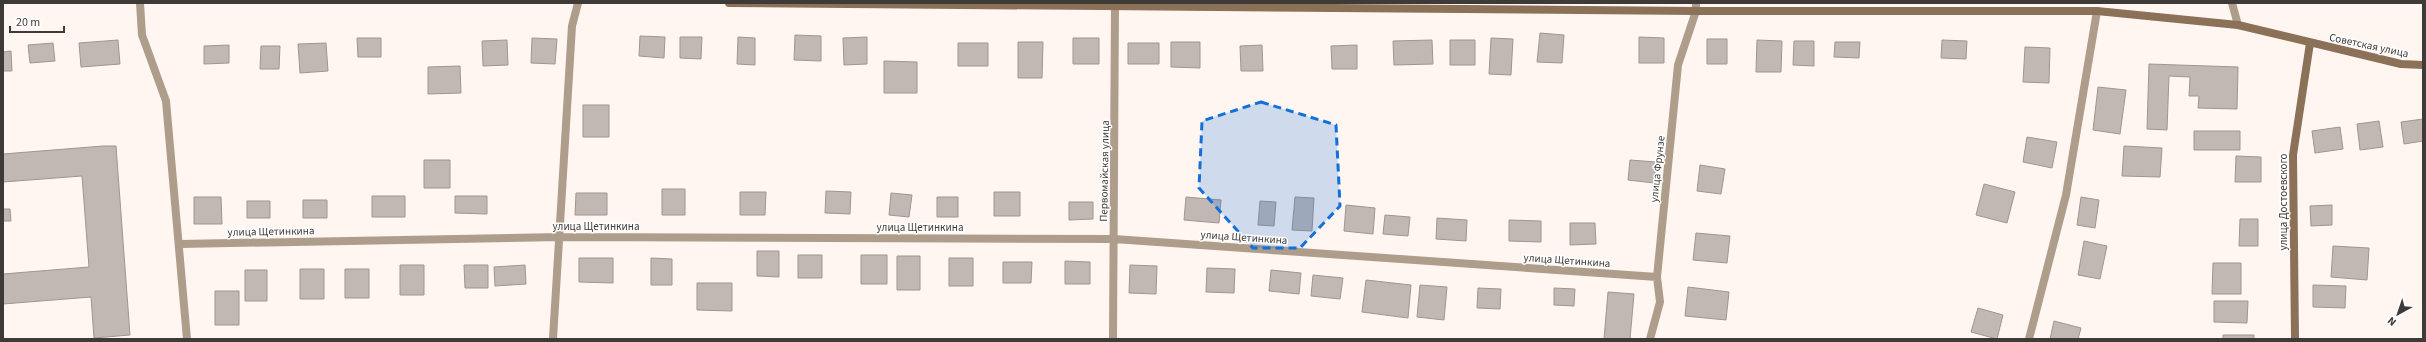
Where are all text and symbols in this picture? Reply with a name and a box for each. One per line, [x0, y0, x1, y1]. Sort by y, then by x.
scale bar [10, 8, 64, 34]
text: 20 m [16, 14, 40, 31]
street label: Советская улица [2328, 30, 2410, 61]
street label: Первомайская улица [1096, 120, 1113, 222]
street label: улица Фрунзе [1647, 134, 1669, 203]
street label: улица Достоевского [2276, 153, 2291, 251]
street label: улица Щетинкина [553, 219, 639, 234]
street label: улица Щетинкина [877, 220, 963, 235]
street label: улица Щетинкина [227, 223, 315, 240]
street label: улица Щетинкина [1200, 227, 1288, 248]
street label: улица Щетинкина [1523, 250, 1611, 271]
north arrow [2378, 294, 2418, 334]
text: N [2384, 313, 2400, 329]

